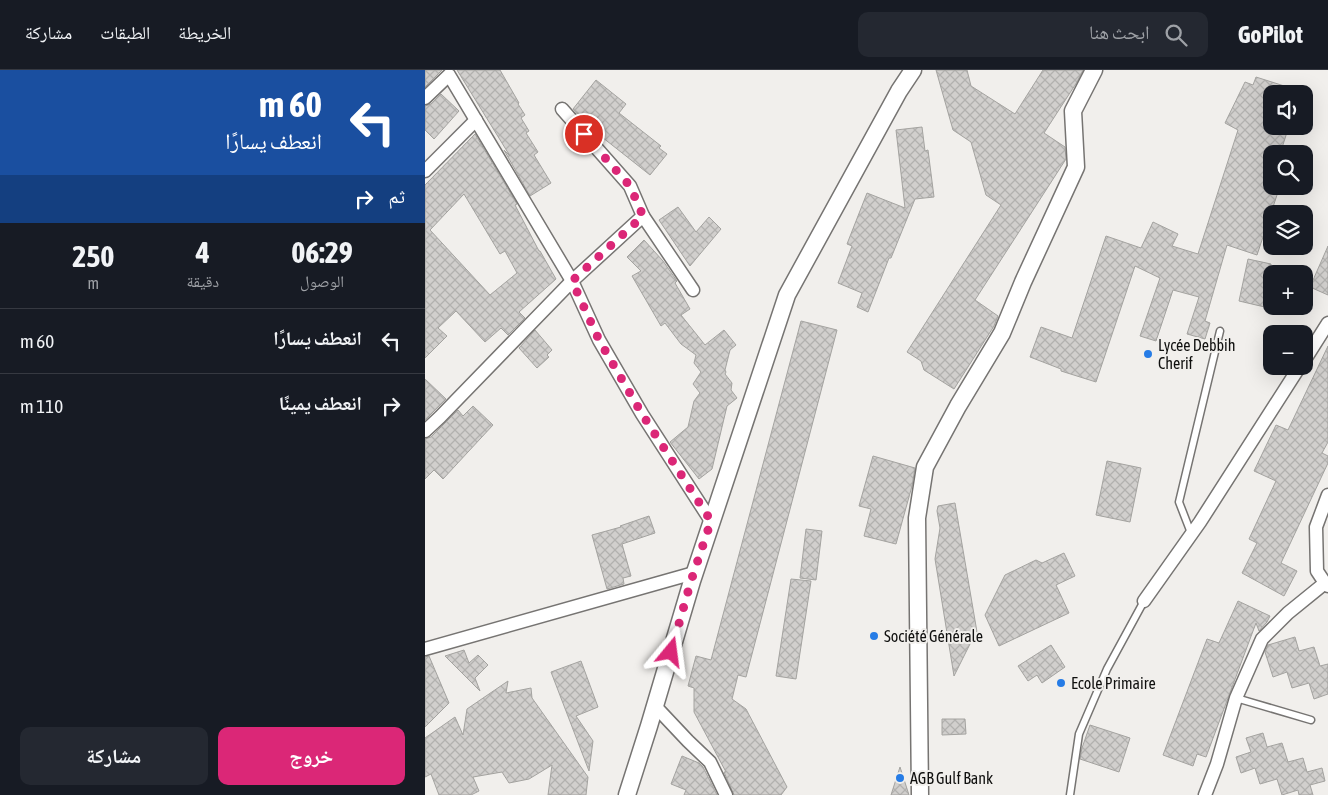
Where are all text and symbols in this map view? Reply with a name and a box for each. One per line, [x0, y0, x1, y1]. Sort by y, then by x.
search box [858, 12, 1208, 57]
text: ابحث هنا [1089, 21, 1150, 43]
icon: search [1162, 21, 1190, 49]
text: GoPilot [1238, 21, 1303, 48]
text: مشاركة [25, 22, 72, 43]
text: الطبقات [100, 22, 150, 43]
text: الخريطة [178, 22, 231, 43]
text: 60 m [259, 84, 322, 124]
map controls [1263, 85, 1313, 375]
button: sound [1263, 85, 1313, 135]
icon: left [340, 90, 405, 155]
pin [563, 113, 605, 155]
icon: arrive [570, 120, 598, 148]
text: انعطف يسارًا [225, 128, 322, 154]
button: search [1263, 145, 1313, 195]
icon: right [350, 185, 378, 213]
text: ثم [388, 185, 405, 207]
button: layers [1263, 205, 1313, 255]
text: 4 [196, 235, 210, 269]
text: 06:29 [291, 235, 353, 269]
text: 250 [72, 239, 114, 273]
button: + [1263, 265, 1313, 315]
text: دقيقة [187, 272, 219, 290]
text: الوصول [300, 272, 344, 290]
text: m [88, 274, 99, 292]
button: − [1263, 325, 1313, 375]
text: انعطف يسارًا [273, 327, 362, 349]
icon: left [377, 327, 405, 355]
text: 60 m [20, 330, 54, 352]
place label: Lycée Debbih Cherif [1158, 336, 1236, 372]
marker: Lycée Debbih Cherif [1142, 348, 1154, 360]
text: انعطف يمينًا [279, 392, 362, 414]
icon: right [377, 392, 405, 420]
text: 110 m [20, 395, 63, 417]
position arrow [644, 625, 696, 677]
place label: Société Générale [884, 627, 983, 645]
marker: Société Générale [868, 630, 880, 642]
place label: Ecole Primaire [1071, 674, 1156, 692]
marker: Ecole Primaire [1055, 677, 1067, 689]
button: مشاركة [20, 727, 208, 785]
button: خروج [218, 727, 405, 785]
place label: AGB Gulf Bank [910, 769, 993, 787]
marker: AGB Gulf Bank [894, 772, 906, 784]

